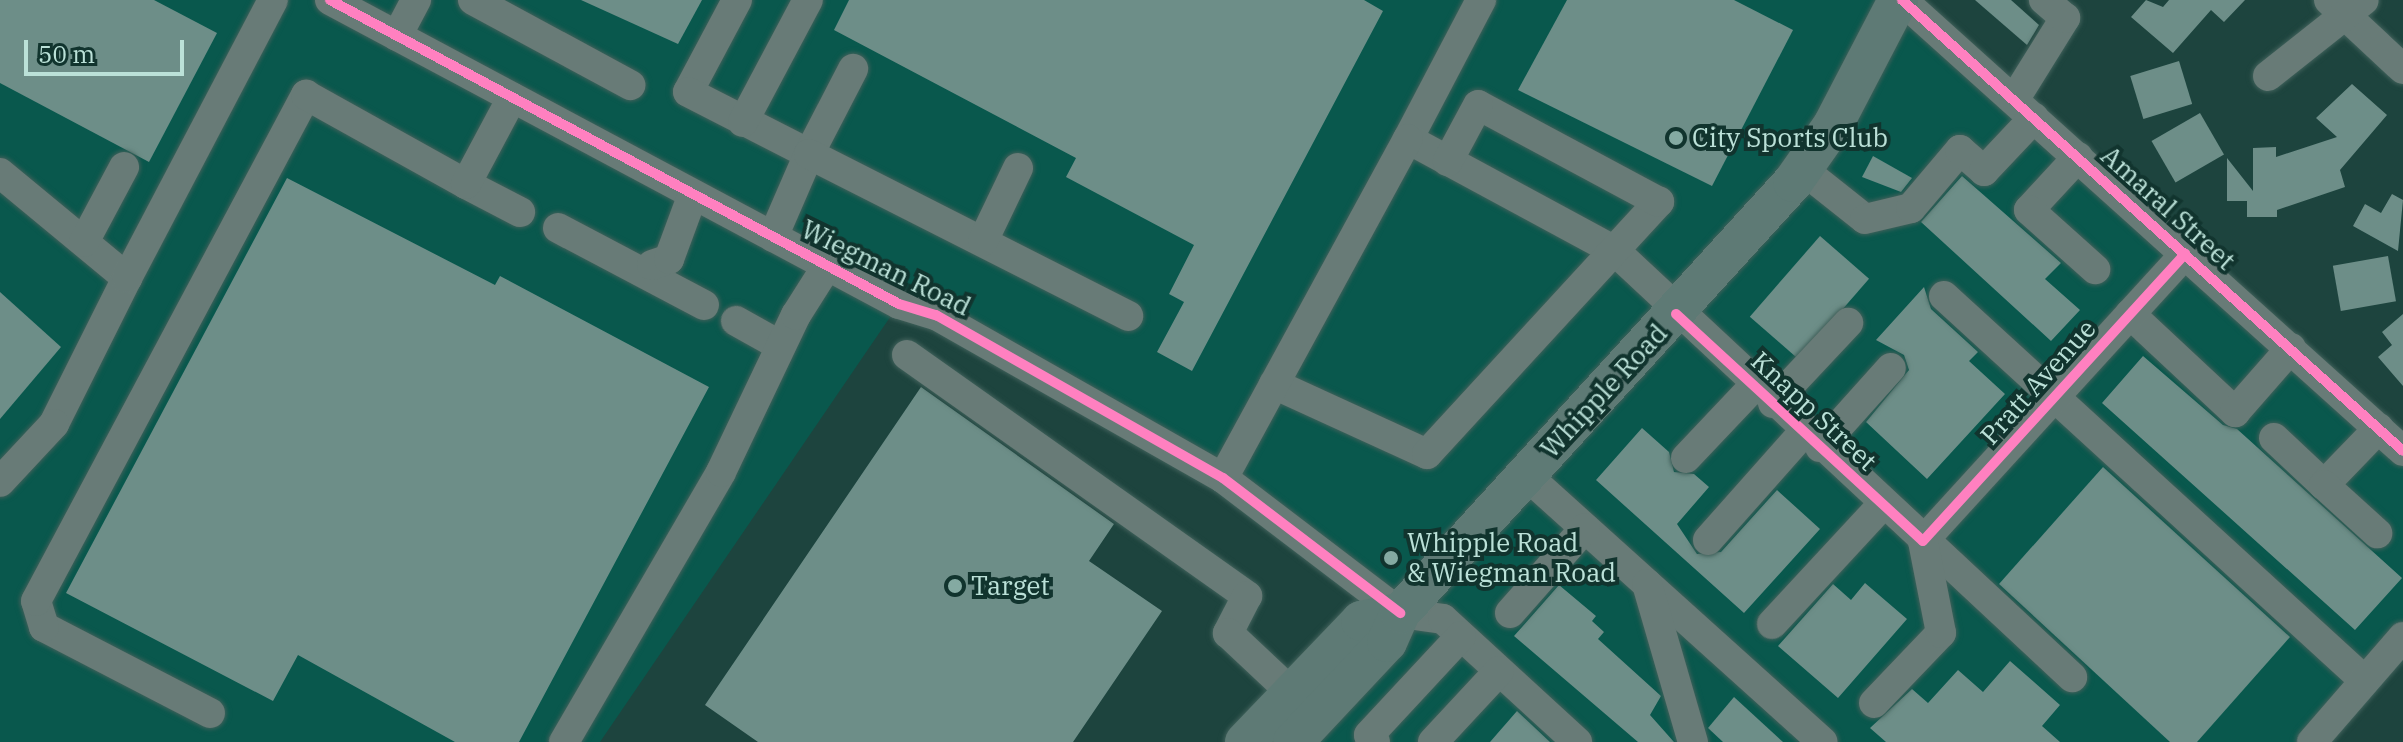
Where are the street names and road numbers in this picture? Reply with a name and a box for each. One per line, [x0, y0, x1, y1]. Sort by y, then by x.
street label: Amaral Street [2095, 140, 2241, 276]
street label: Wiegman Road [796, 214, 976, 322]
street label: Pratt Avenue [1974, 313, 2102, 451]
street label: Whipple Road [1534, 318, 1674, 464]
street label: Knapp Street [1745, 345, 1883, 477]

